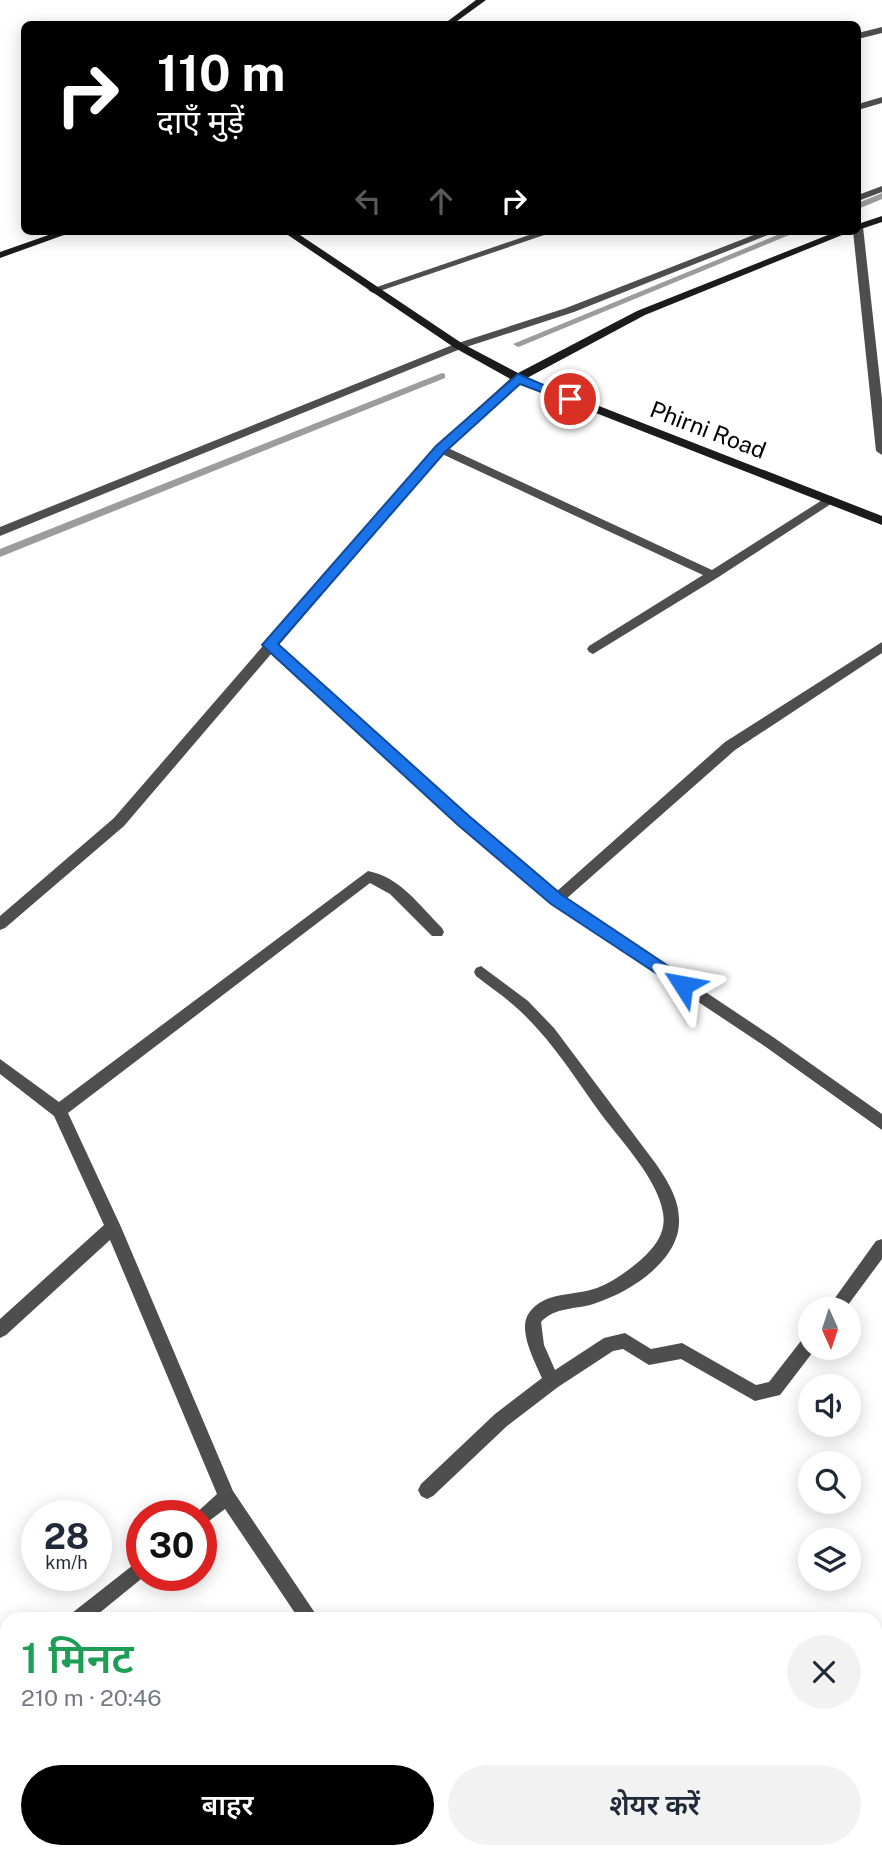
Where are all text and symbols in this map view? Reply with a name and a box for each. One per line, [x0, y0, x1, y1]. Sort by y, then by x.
text: 110 m [157, 44, 285, 102]
icon: right [42, 49, 133, 140]
text: दाएँ मुड़ें [157, 103, 244, 140]
icon: left [349, 182, 387, 220]
icon: ahead [422, 182, 460, 220]
icon: right [495, 182, 533, 220]
pin [540, 369, 600, 429]
icon: arrive [551, 380, 589, 418]
street label: Phirni Road [647, 395, 770, 464]
position arrow [646, 948, 720, 1022]
north arrow [798, 1297, 861, 1360]
map controls [798, 1297, 861, 1591]
button: sound [798, 1374, 861, 1437]
button: search [798, 1451, 861, 1514]
speed limit sign: 30 [126, 1500, 217, 1591]
text: 28 [44, 1516, 89, 1557]
button: layers [798, 1528, 861, 1591]
text: km/h [45, 1552, 88, 1573]
text: 1 मिनट [21, 1633, 134, 1682]
button: close [787, 1635, 861, 1709]
text: 210 m · 20:46 [21, 1684, 162, 1711]
button: बाहर [21, 1765, 434, 1845]
button: शेयर करें [448, 1765, 861, 1845]

